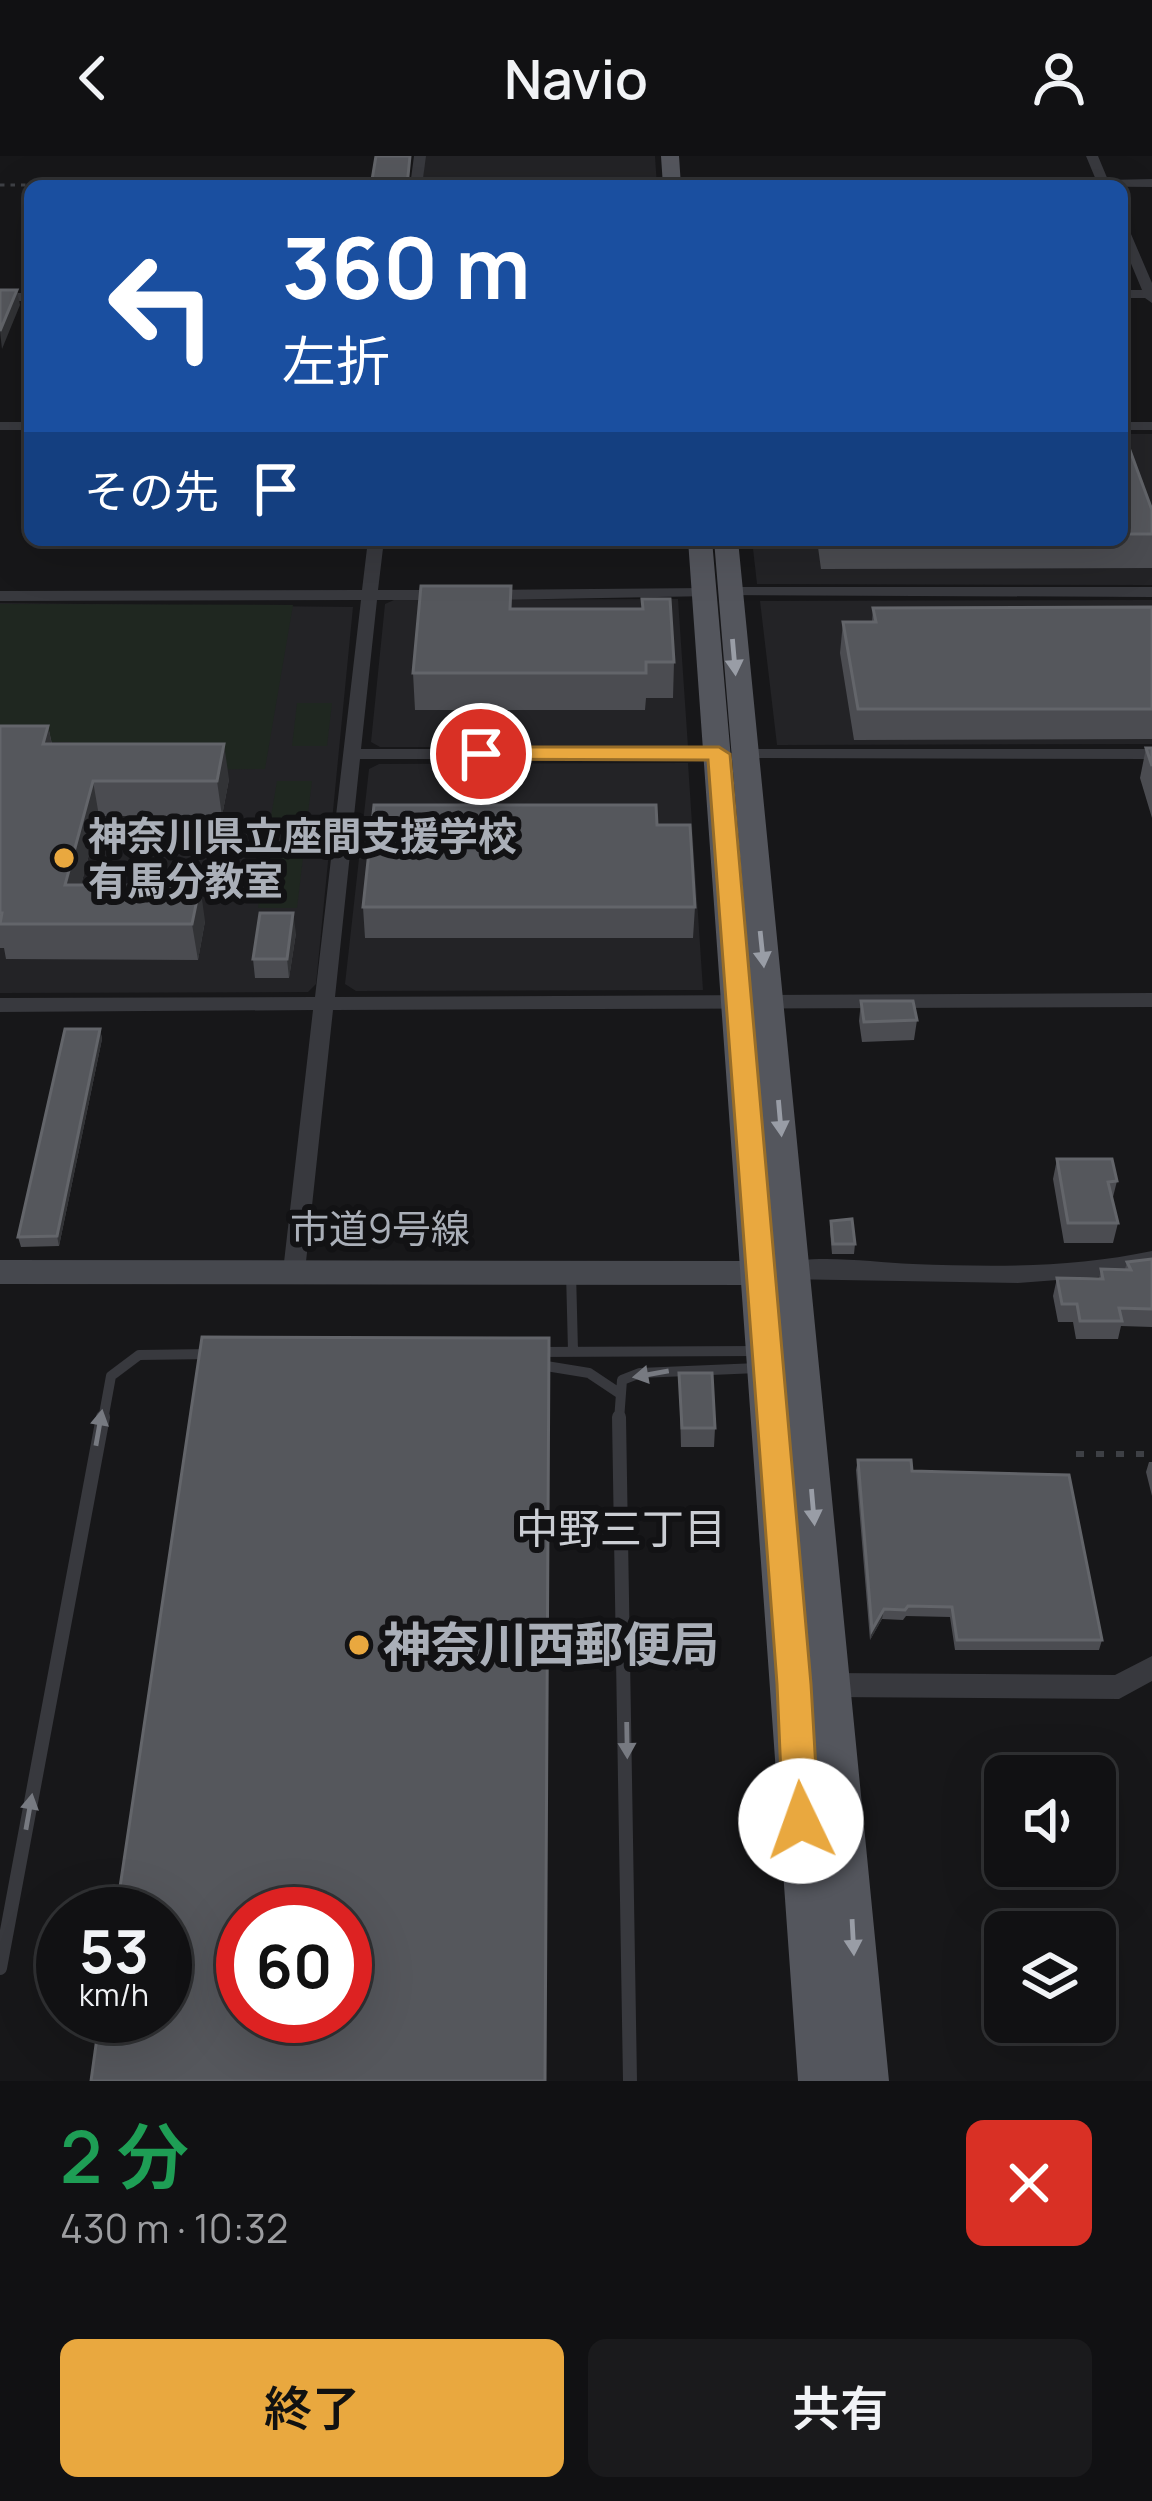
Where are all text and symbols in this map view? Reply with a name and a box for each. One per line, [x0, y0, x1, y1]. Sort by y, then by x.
text: Navio [504, 41, 648, 115]
icon: back [60, 45, 126, 111]
icon: person [1026, 45, 1092, 111]
text: 360 m [282, 209, 531, 324]
icon: left [84, 228, 240, 384]
text: 左折 [282, 323, 390, 397]
icon: arrive [243, 456, 309, 522]
text: その先 [84, 460, 219, 522]
one-way arrow [725, 639, 744, 676]
pin [430, 703, 532, 805]
icon: arrive [448, 721, 514, 787]
place label: 神奈川県立座間支援学校 有馬分教室 [88, 808, 517, 907]
marker: 神奈川県立座間支援学校 有馬分教室 [51, 845, 77, 871]
one-way arrow [753, 931, 772, 968]
one-way arrow [771, 1100, 790, 1137]
street label: 市道9号線 [290, 1201, 470, 1255]
one-way arrow [631, 1365, 669, 1383]
one-way arrow [91, 1409, 109, 1447]
one-way arrow [804, 1489, 823, 1526]
district label: 中野三丁目 [516, 1499, 726, 1557]
place label: 神奈川西郵便局 [383, 1611, 719, 1676]
marker: 神奈川西郵便局 [346, 1632, 372, 1658]
one-way arrow [617, 1722, 637, 1760]
map controls [984, 1755, 1116, 2043]
button: sound [984, 1755, 1116, 1887]
position arrow [738, 1758, 864, 1884]
one-way arrow [20, 1793, 39, 1830]
speed limit sign: 60 [216, 1887, 372, 2043]
text: 53 [79, 1909, 149, 1991]
button: layers [984, 1911, 1116, 2043]
one-way arrow [844, 1919, 863, 1957]
text: km/h [79, 1974, 149, 2015]
text: 2 分 [60, 2106, 189, 2205]
button: close [966, 2120, 1092, 2246]
text: 430 m · 10:32 [60, 2201, 288, 2255]
button: 終了 [60, 2339, 564, 2477]
button: 共有 [588, 2339, 1092, 2477]

